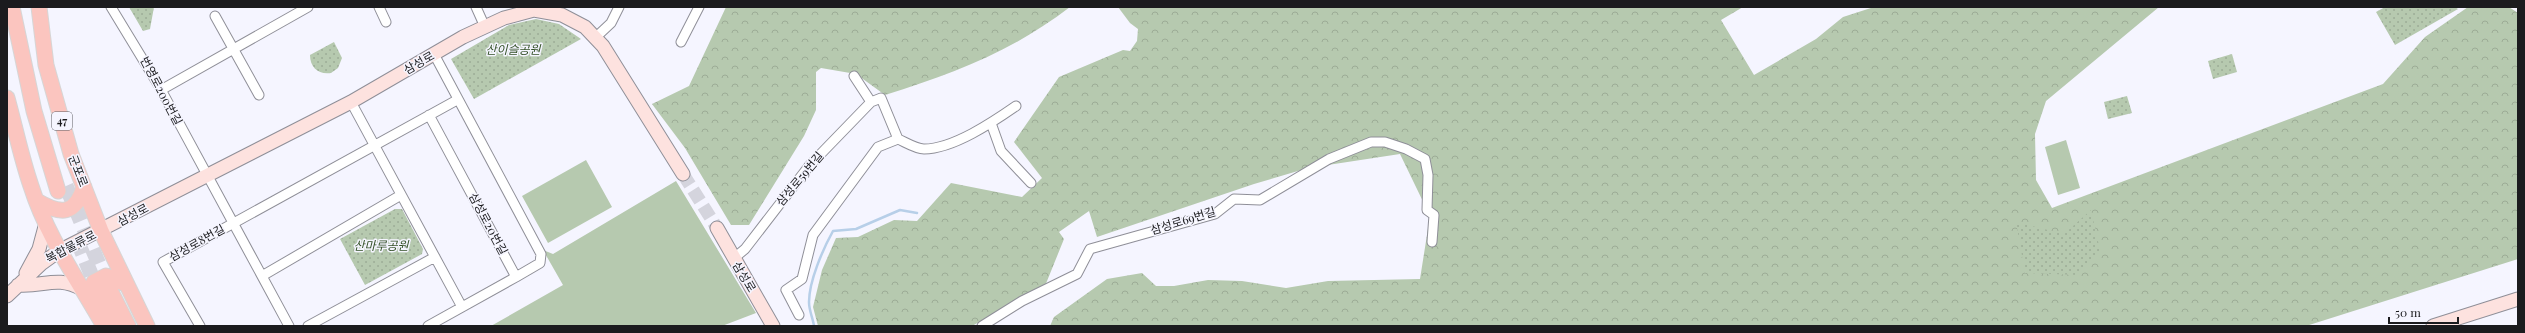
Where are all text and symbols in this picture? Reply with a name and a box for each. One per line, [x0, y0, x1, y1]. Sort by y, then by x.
park label: 산이슬공원 [485, 41, 542, 57]
street label: 삼성로 [400, 47, 437, 77]
street label: 번영로200번길 [137, 54, 187, 128]
road number: 47 [52, 112, 72, 130]
street label: 삼성로59번길 [772, 148, 827, 209]
street label: 군포로 [66, 152, 92, 189]
street label: 삼성로20번길 [466, 190, 512, 257]
street label: 삼성로 [114, 199, 151, 229]
street label: 삼성로69번길 [1148, 203, 1217, 238]
street label: 삼성로8번길 [166, 220, 227, 264]
street label: 복합물류로 [42, 226, 99, 266]
park label: 산마루공원 [353, 237, 410, 253]
street label: 삼성로 [729, 258, 760, 295]
scale bar [2389, 299, 2458, 325]
text: 50 m [2395, 304, 2421, 320]

